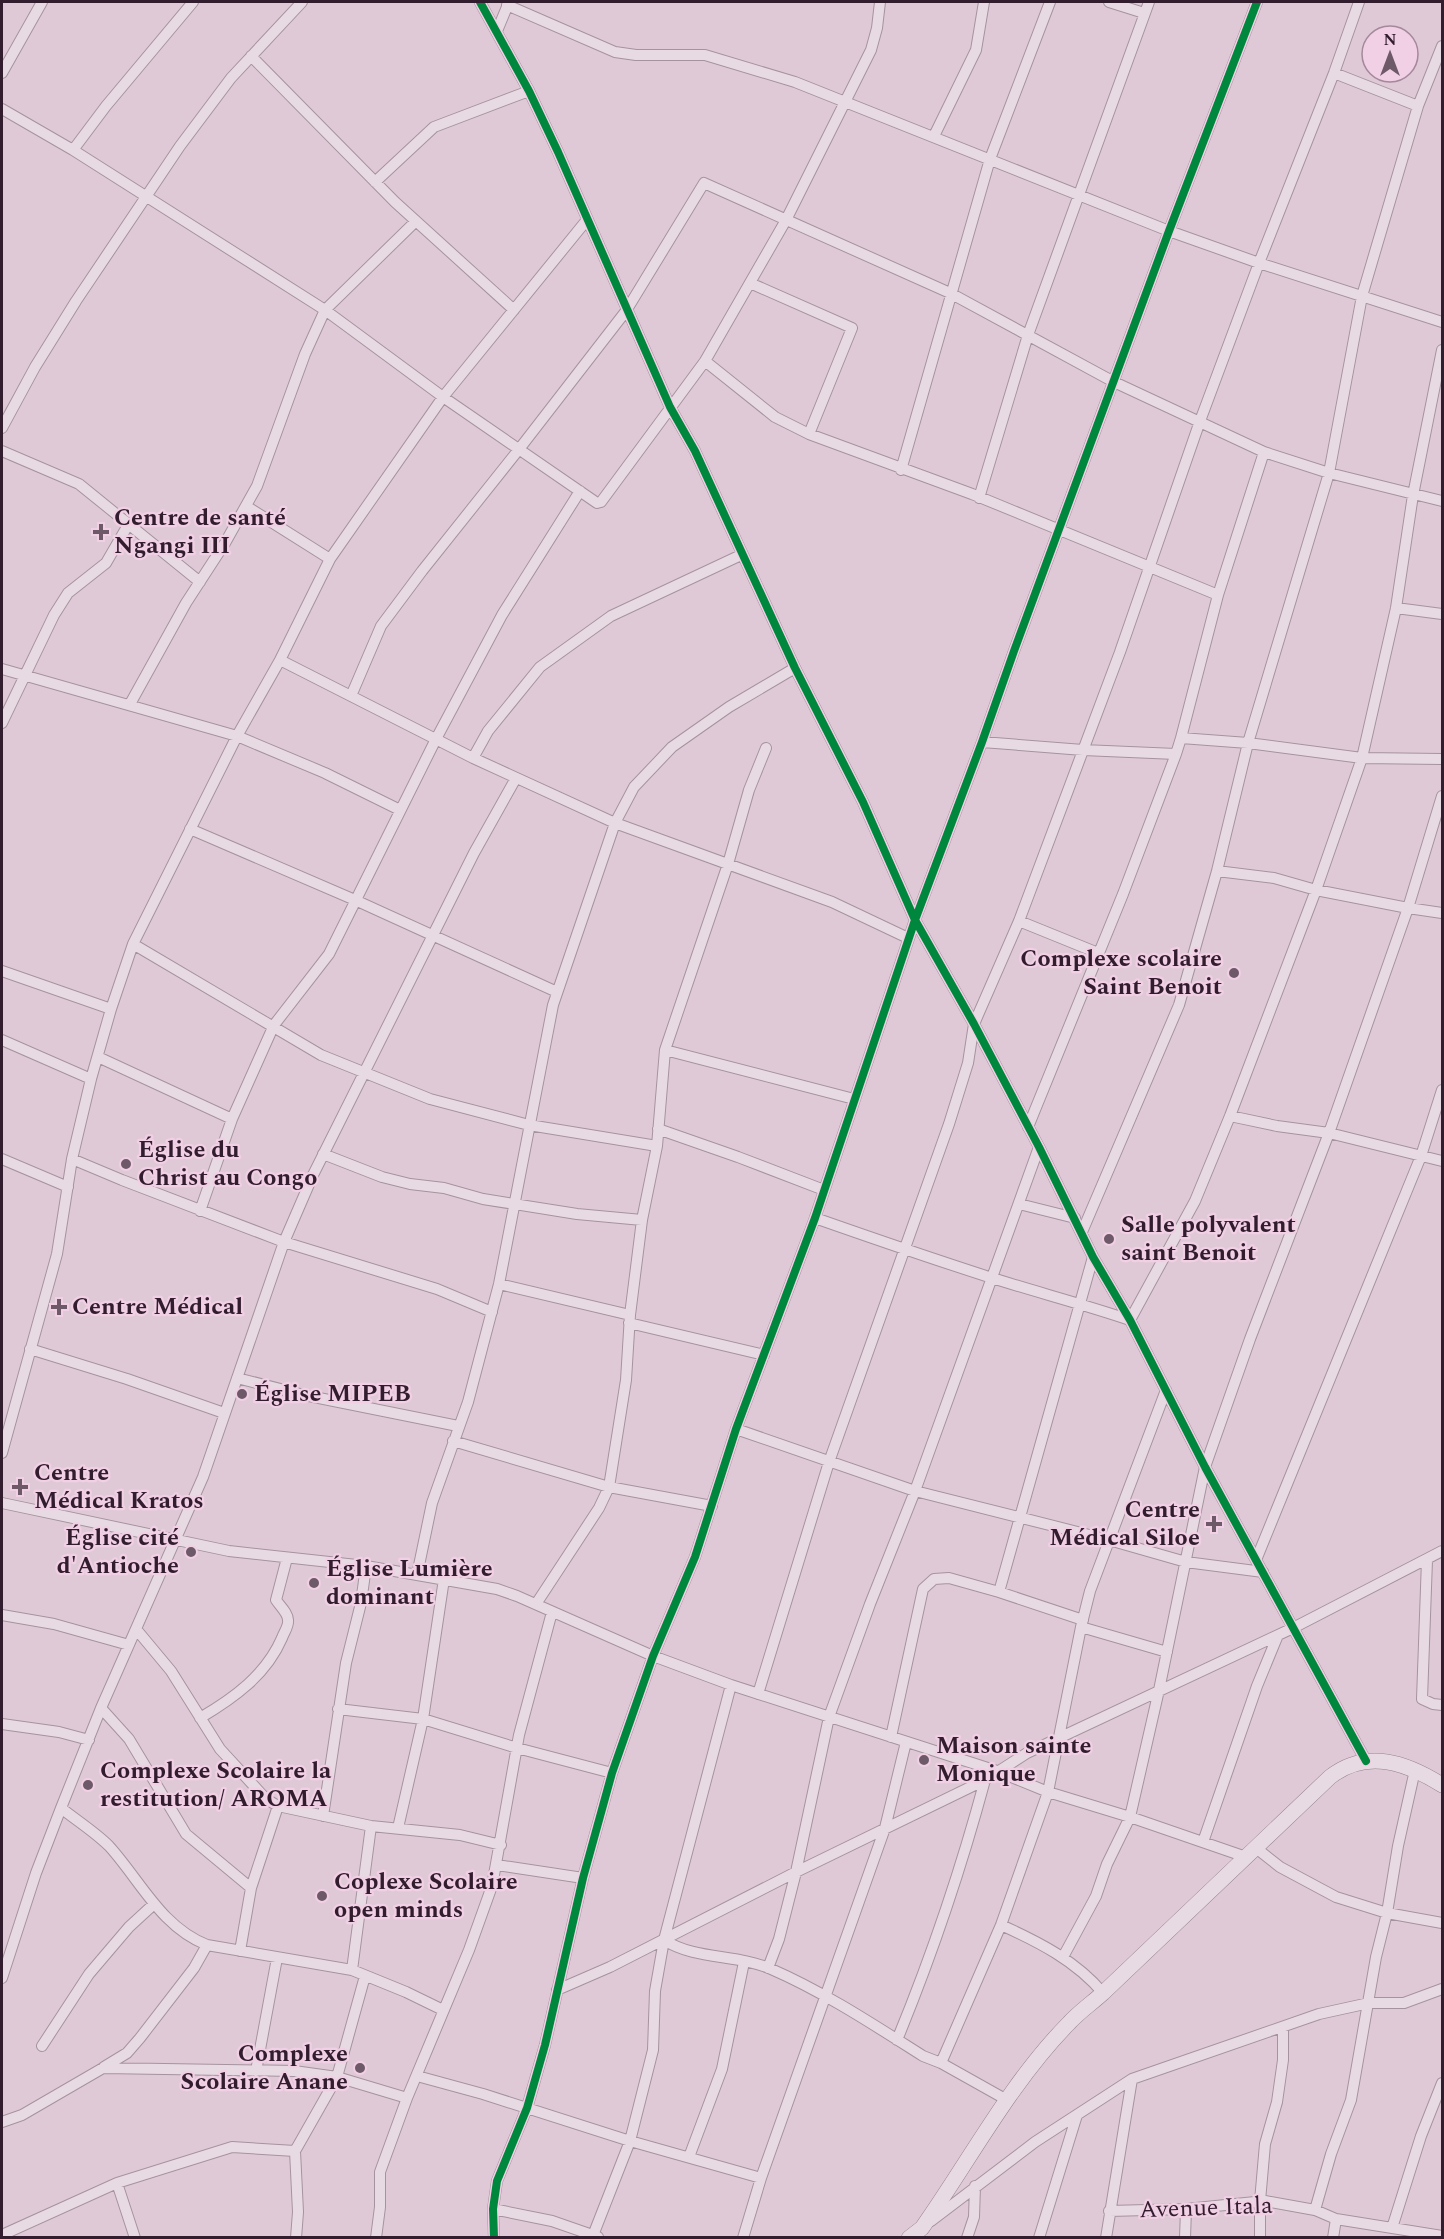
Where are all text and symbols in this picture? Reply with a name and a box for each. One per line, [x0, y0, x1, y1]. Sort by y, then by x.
north arrow [1360, 24, 1420, 84]
text: N [1383, 28, 1397, 52]
place label: Centre de santé Ngangi III [114, 500, 286, 564]
marker: Centre de santé Ngangi III [92, 523, 110, 541]
place label: Complexe scolaire Saint Benoit [1020, 941, 1222, 1005]
marker: Complexe scolaire Saint Benoit [1227, 966, 1241, 980]
place label: Église du Christ au Congo [138, 1132, 317, 1196]
marker: Église du Christ au Congo [119, 1157, 133, 1171]
place label: Salle polyvalent saint Benoit [1121, 1207, 1296, 1271]
marker: Salle polyvalent saint Benoit [1102, 1232, 1116, 1246]
place label: Centre Médical [72, 1289, 243, 1325]
marker: Centre Médical [50, 1298, 68, 1316]
place label: Église MIPEB [254, 1376, 411, 1412]
marker: Église MIPEB [235, 1387, 249, 1401]
place label: Centre Médical Kratos [34, 1455, 204, 1519]
marker: Centre Médical Kratos [11, 1478, 29, 1496]
place label: Centre Médical Siloe [1049, 1492, 1200, 1556]
marker: Centre Médical Siloe [1205, 1515, 1223, 1533]
place label: Église cité d'Antioche [57, 1520, 179, 1584]
marker: Église cité d'Antioche [184, 1545, 198, 1559]
place label: Église Lumière dominant [326, 1551, 493, 1615]
marker: Église Lumière dominant [307, 1576, 321, 1590]
place label: Maison sainte Monique [936, 1728, 1091, 1792]
place label: Complexe Scolaire la restitution/ AROMA [100, 1753, 332, 1817]
marker: Maison sainte Monique [917, 1753, 931, 1767]
marker: Complexe Scolaire la restitution/ AROMA [81, 1778, 95, 1792]
place label: Coplexe Scolaire open minds [334, 1864, 518, 1928]
marker: Coplexe Scolaire open minds [315, 1889, 329, 1903]
place label: Complexe Scolaire Anane [181, 2036, 348, 2100]
marker: Complexe Scolaire Anane [353, 2061, 367, 2075]
street label: Avenue Itala [1139, 2188, 1274, 2228]

